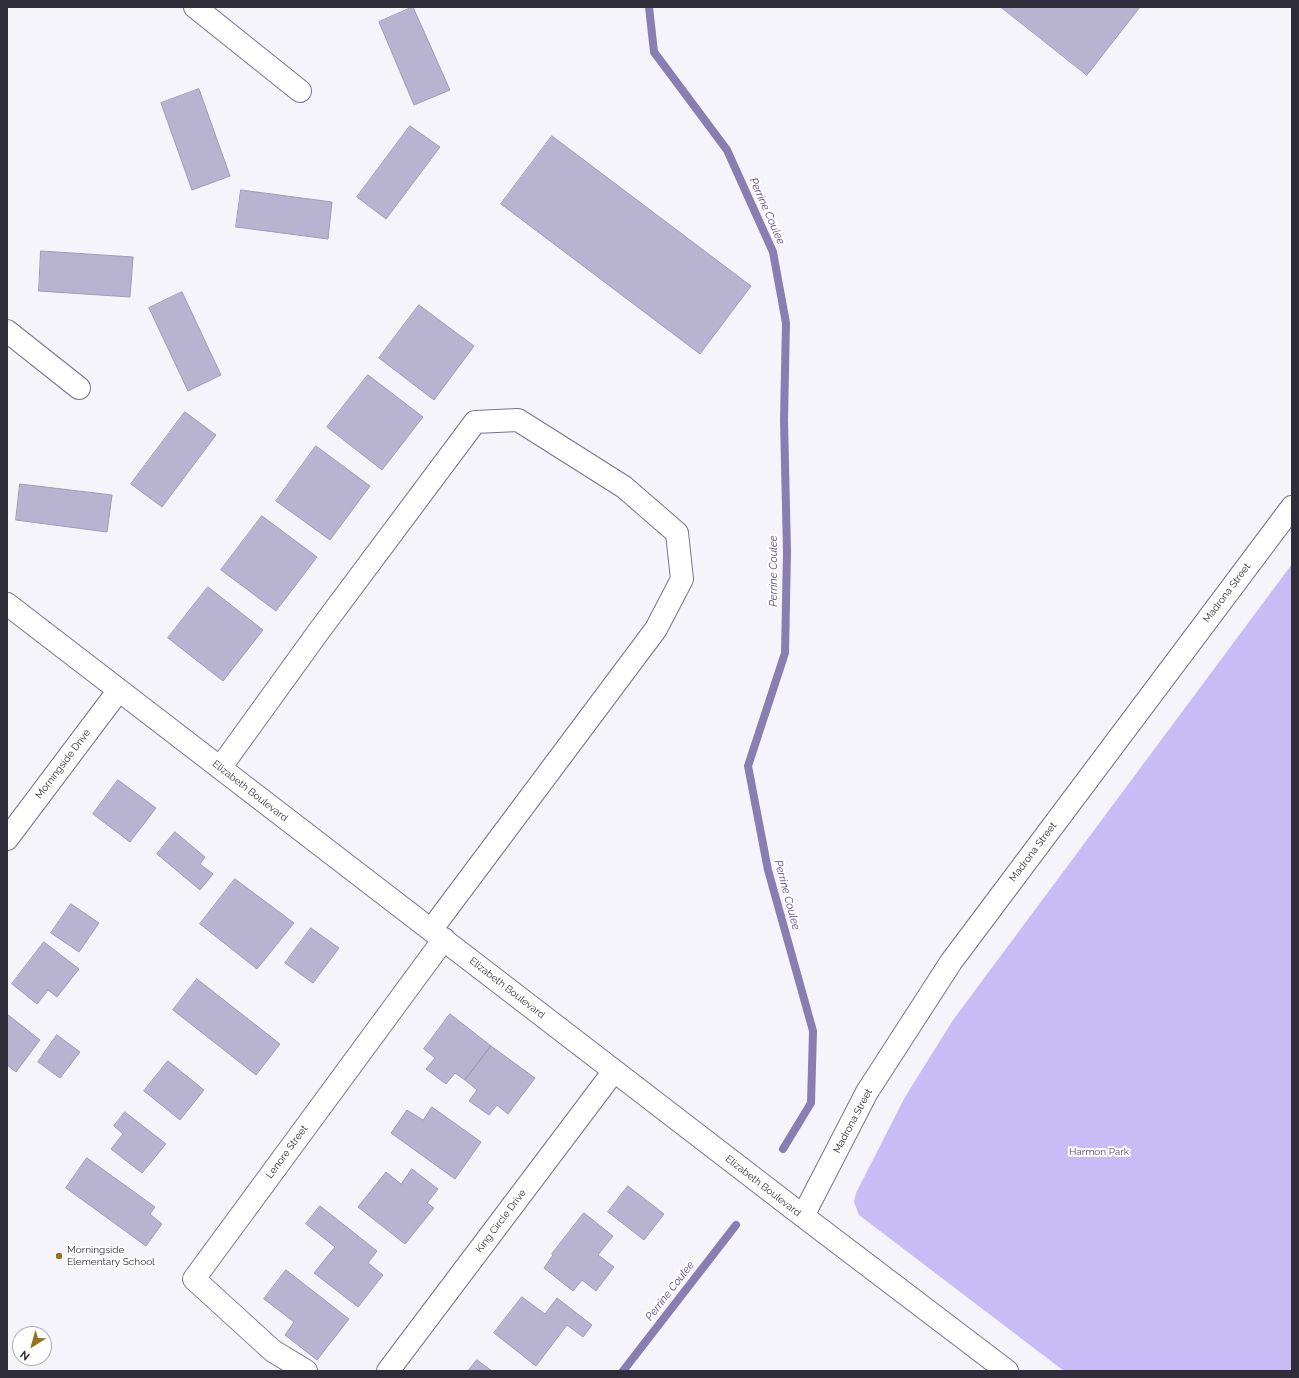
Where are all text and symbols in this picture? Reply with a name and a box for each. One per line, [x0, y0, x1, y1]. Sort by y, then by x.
water label: Perrine Coulee [746, 176, 788, 246]
water label: Perrine Coulee [767, 535, 781, 607]
street label: Madrona Street [1201, 561, 1253, 625]
street label: Morningside Drive [33, 727, 93, 801]
street label: Elizabeth Boulevard [210, 758, 290, 824]
street label: Madrona Street [1007, 820, 1059, 884]
water label: Perrine Coulee [771, 859, 803, 931]
street label: Elizabeth Boulevard [467, 955, 547, 1021]
street label: Madrona Street [831, 1087, 875, 1155]
street label: Lenore Street [264, 1123, 310, 1181]
park label: Harmon Park [1069, 1146, 1129, 1158]
street label: Elizabeth Boulevard [723, 1153, 803, 1219]
street label: King Circle Drive [473, 1187, 529, 1255]
place label: Morningside Elementary School [67, 1244, 155, 1268]
marker: Morningside Elementary School [54, 1251, 64, 1261]
water label: Perrine Coulee [643, 1259, 697, 1323]
north arrow [12, 1326, 52, 1366]
text: N [18, 1347, 32, 1363]

